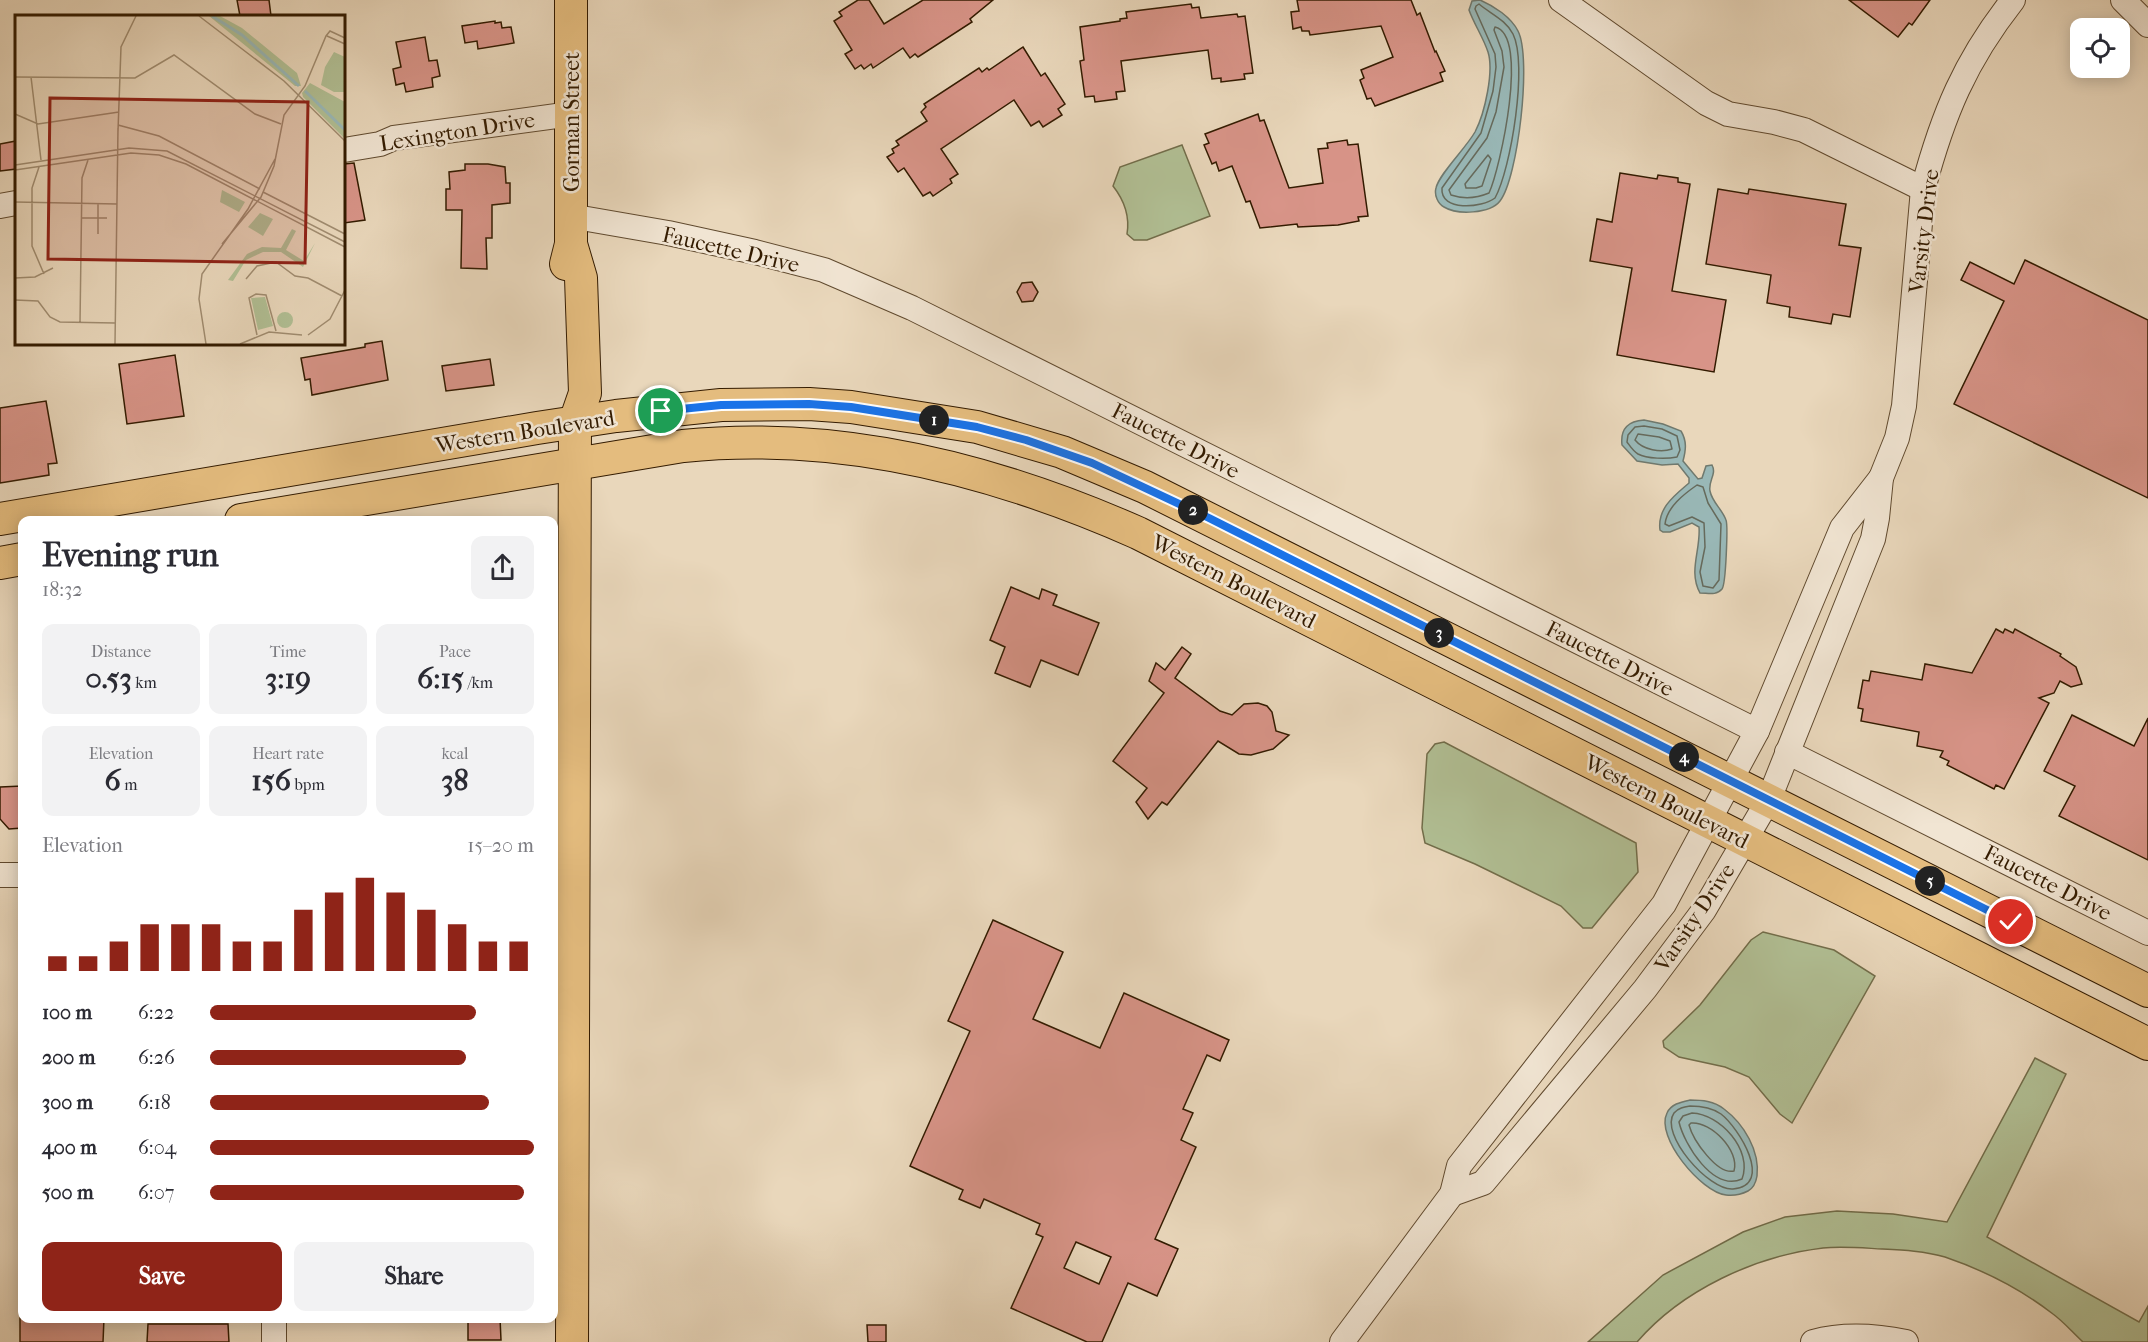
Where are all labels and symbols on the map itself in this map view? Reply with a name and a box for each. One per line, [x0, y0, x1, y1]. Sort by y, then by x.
inset map [15, 15, 345, 345]
street label: Gorman Street [559, 52, 585, 192]
street label: Lexington Drive [378, 107, 537, 157]
street label: Varsity Drive [1903, 167, 1945, 296]
street label: Faucette Drive [660, 222, 802, 278]
pin [635, 385, 686, 436]
street label: Faucette Drive [1107, 398, 1244, 484]
street label: Western Boulevard [433, 405, 618, 459]
pin: 1 [919, 405, 949, 435]
pin: 2 [1178, 495, 1208, 525]
street label: Western Boulevard [1146, 529, 1321, 635]
street label: Faucette Drive [1541, 616, 1678, 702]
pin: 3 [1424, 618, 1454, 648]
pin: 4 [1669, 742, 1699, 772]
street label: Western Boulevard [1579, 749, 1754, 855]
street label: Faucette Drive [1979, 840, 2116, 926]
street label: Varsity Drive [1649, 858, 1741, 977]
pin: 5 [1915, 866, 1945, 896]
pin [1985, 896, 2036, 947]

